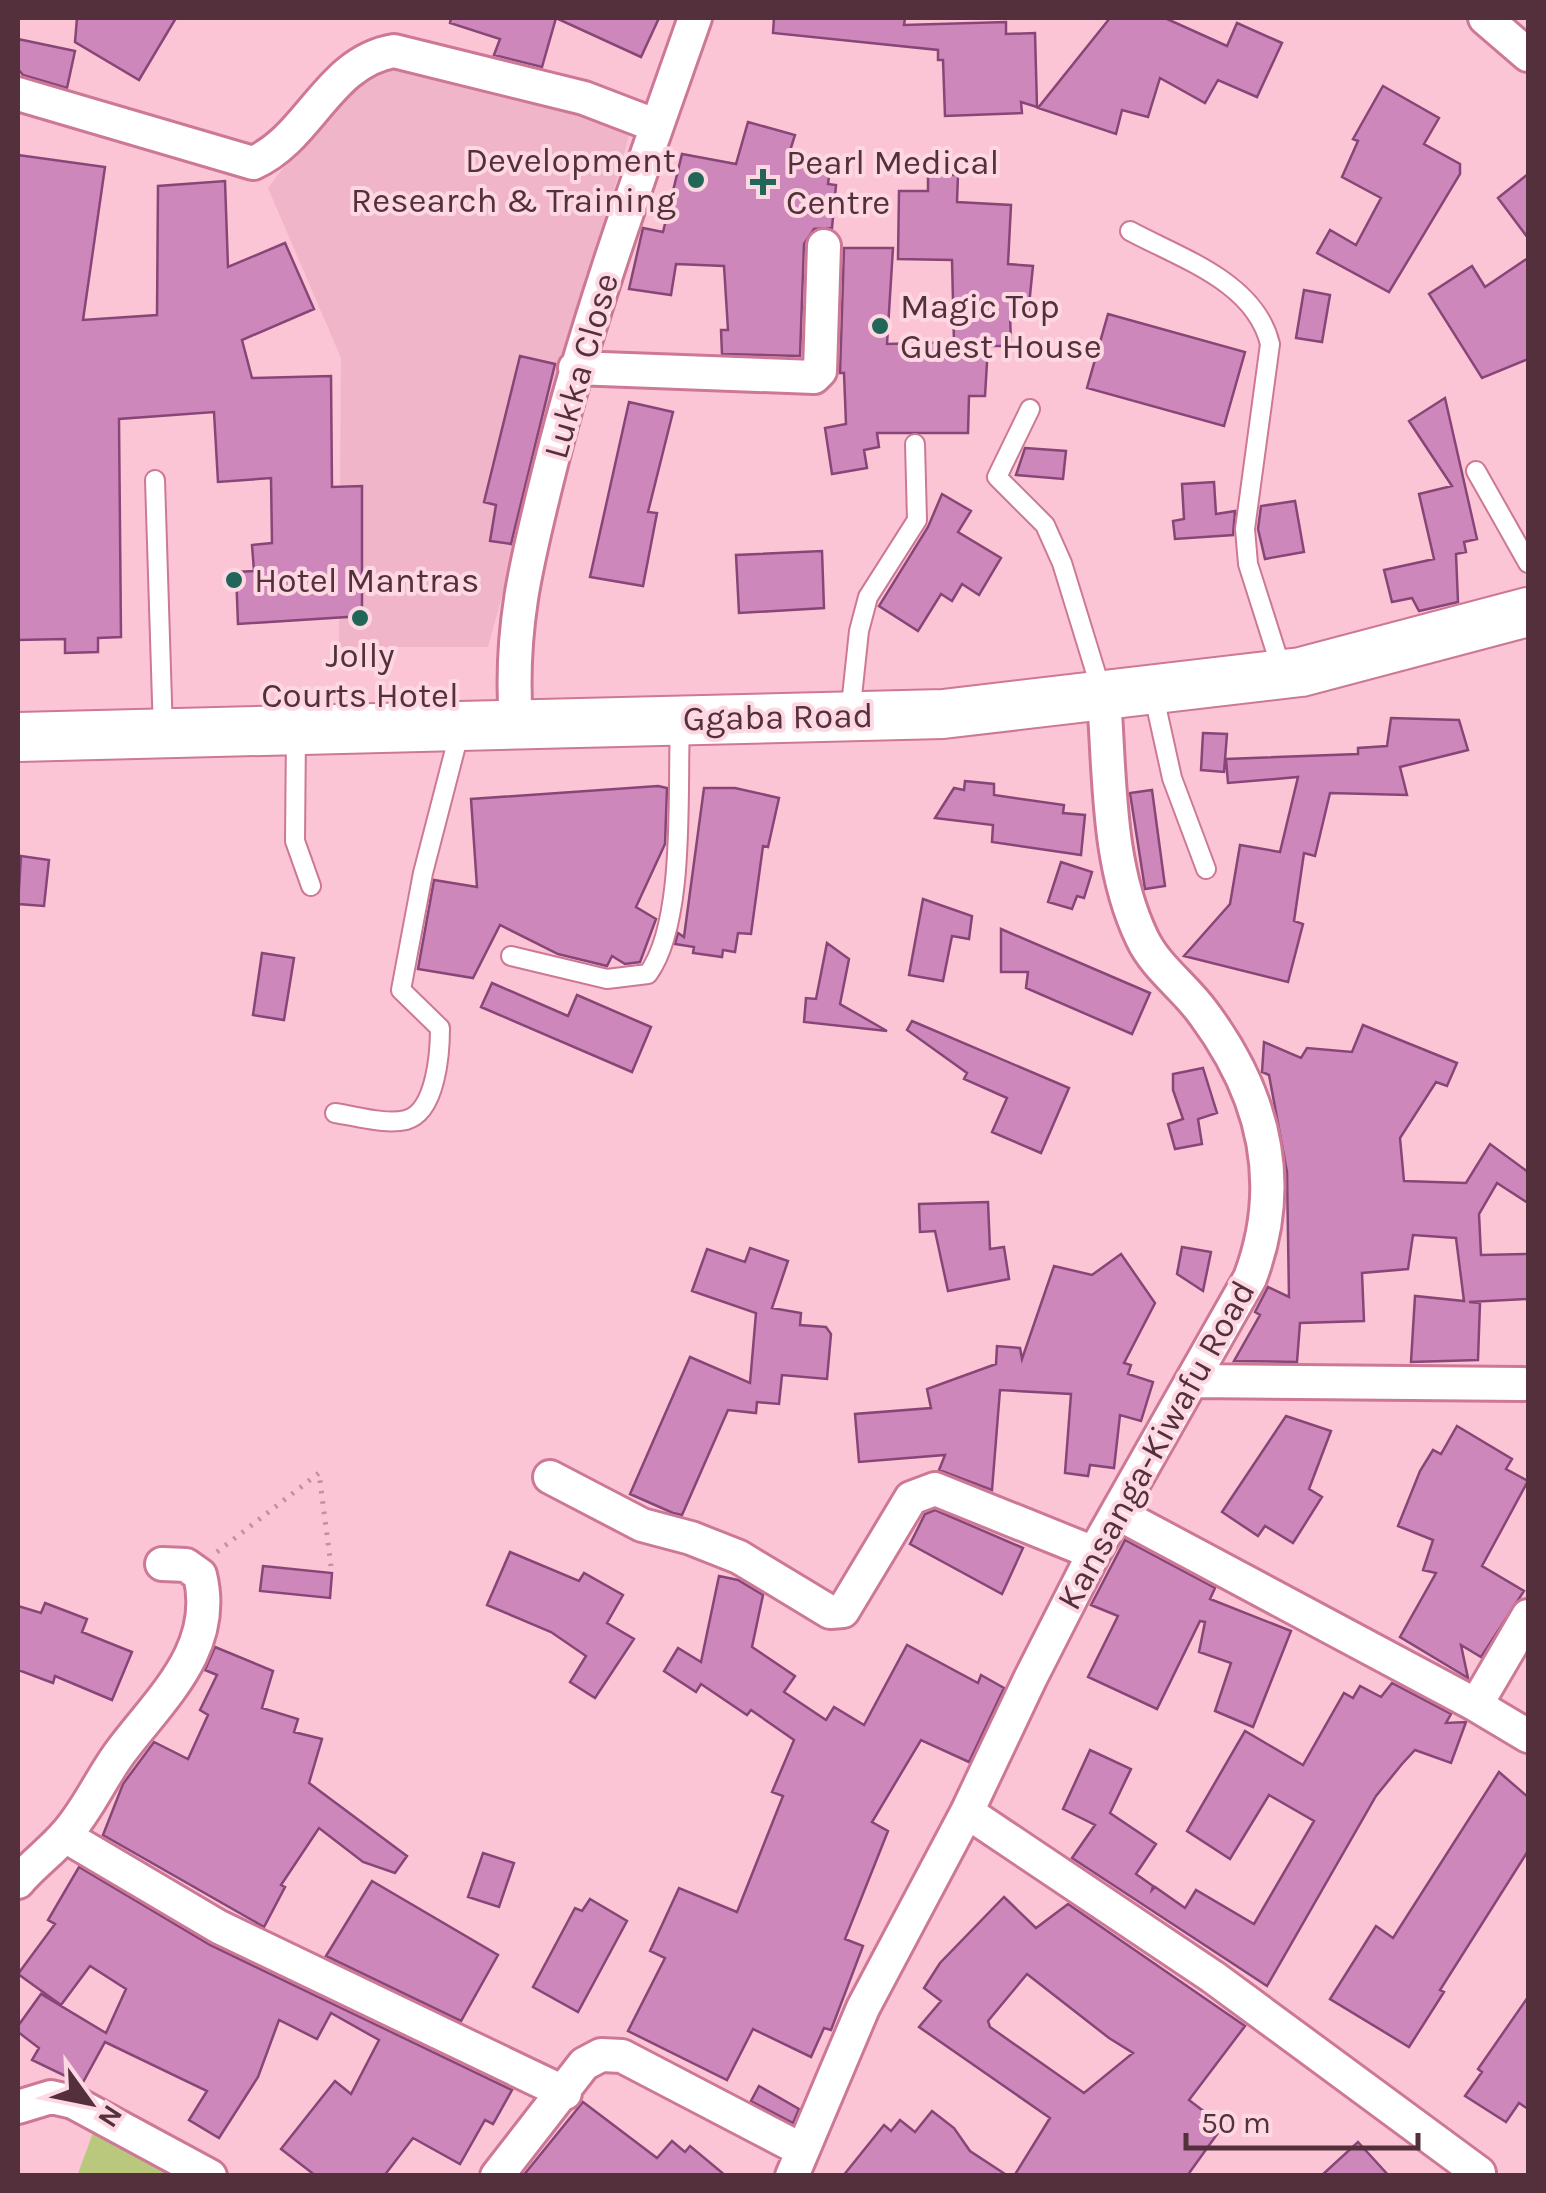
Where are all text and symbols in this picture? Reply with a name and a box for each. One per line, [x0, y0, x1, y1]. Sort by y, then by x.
place label: Development Research & Training [351, 140, 676, 221]
place label: Pearl Medical Centre [786, 142, 999, 223]
marker: Development Research & Training [685, 169, 707, 191]
marker: Pearl Medical Centre [750, 169, 776, 195]
street label: Lukka Close [535, 268, 627, 464]
place label: Magic Top Guest House [900, 286, 1102, 367]
marker: Magic Top Guest House [869, 315, 891, 337]
place label: Hotel Mantras [254, 560, 479, 601]
marker: Hotel Mantras [223, 569, 245, 591]
marker: Jolly Courts Hotel [349, 607, 371, 629]
place label: Jolly Courts Hotel [261, 635, 459, 716]
street label: Ggaba Road [682, 695, 874, 739]
street label: Kansanga-Kiwafu Road [1048, 1273, 1264, 1617]
north arrow [40, 2053, 140, 2153]
scale bar [1186, 2088, 1418, 2150]
text: N [91, 2099, 130, 2134]
text: 50 m [1201, 2105, 1271, 2141]

